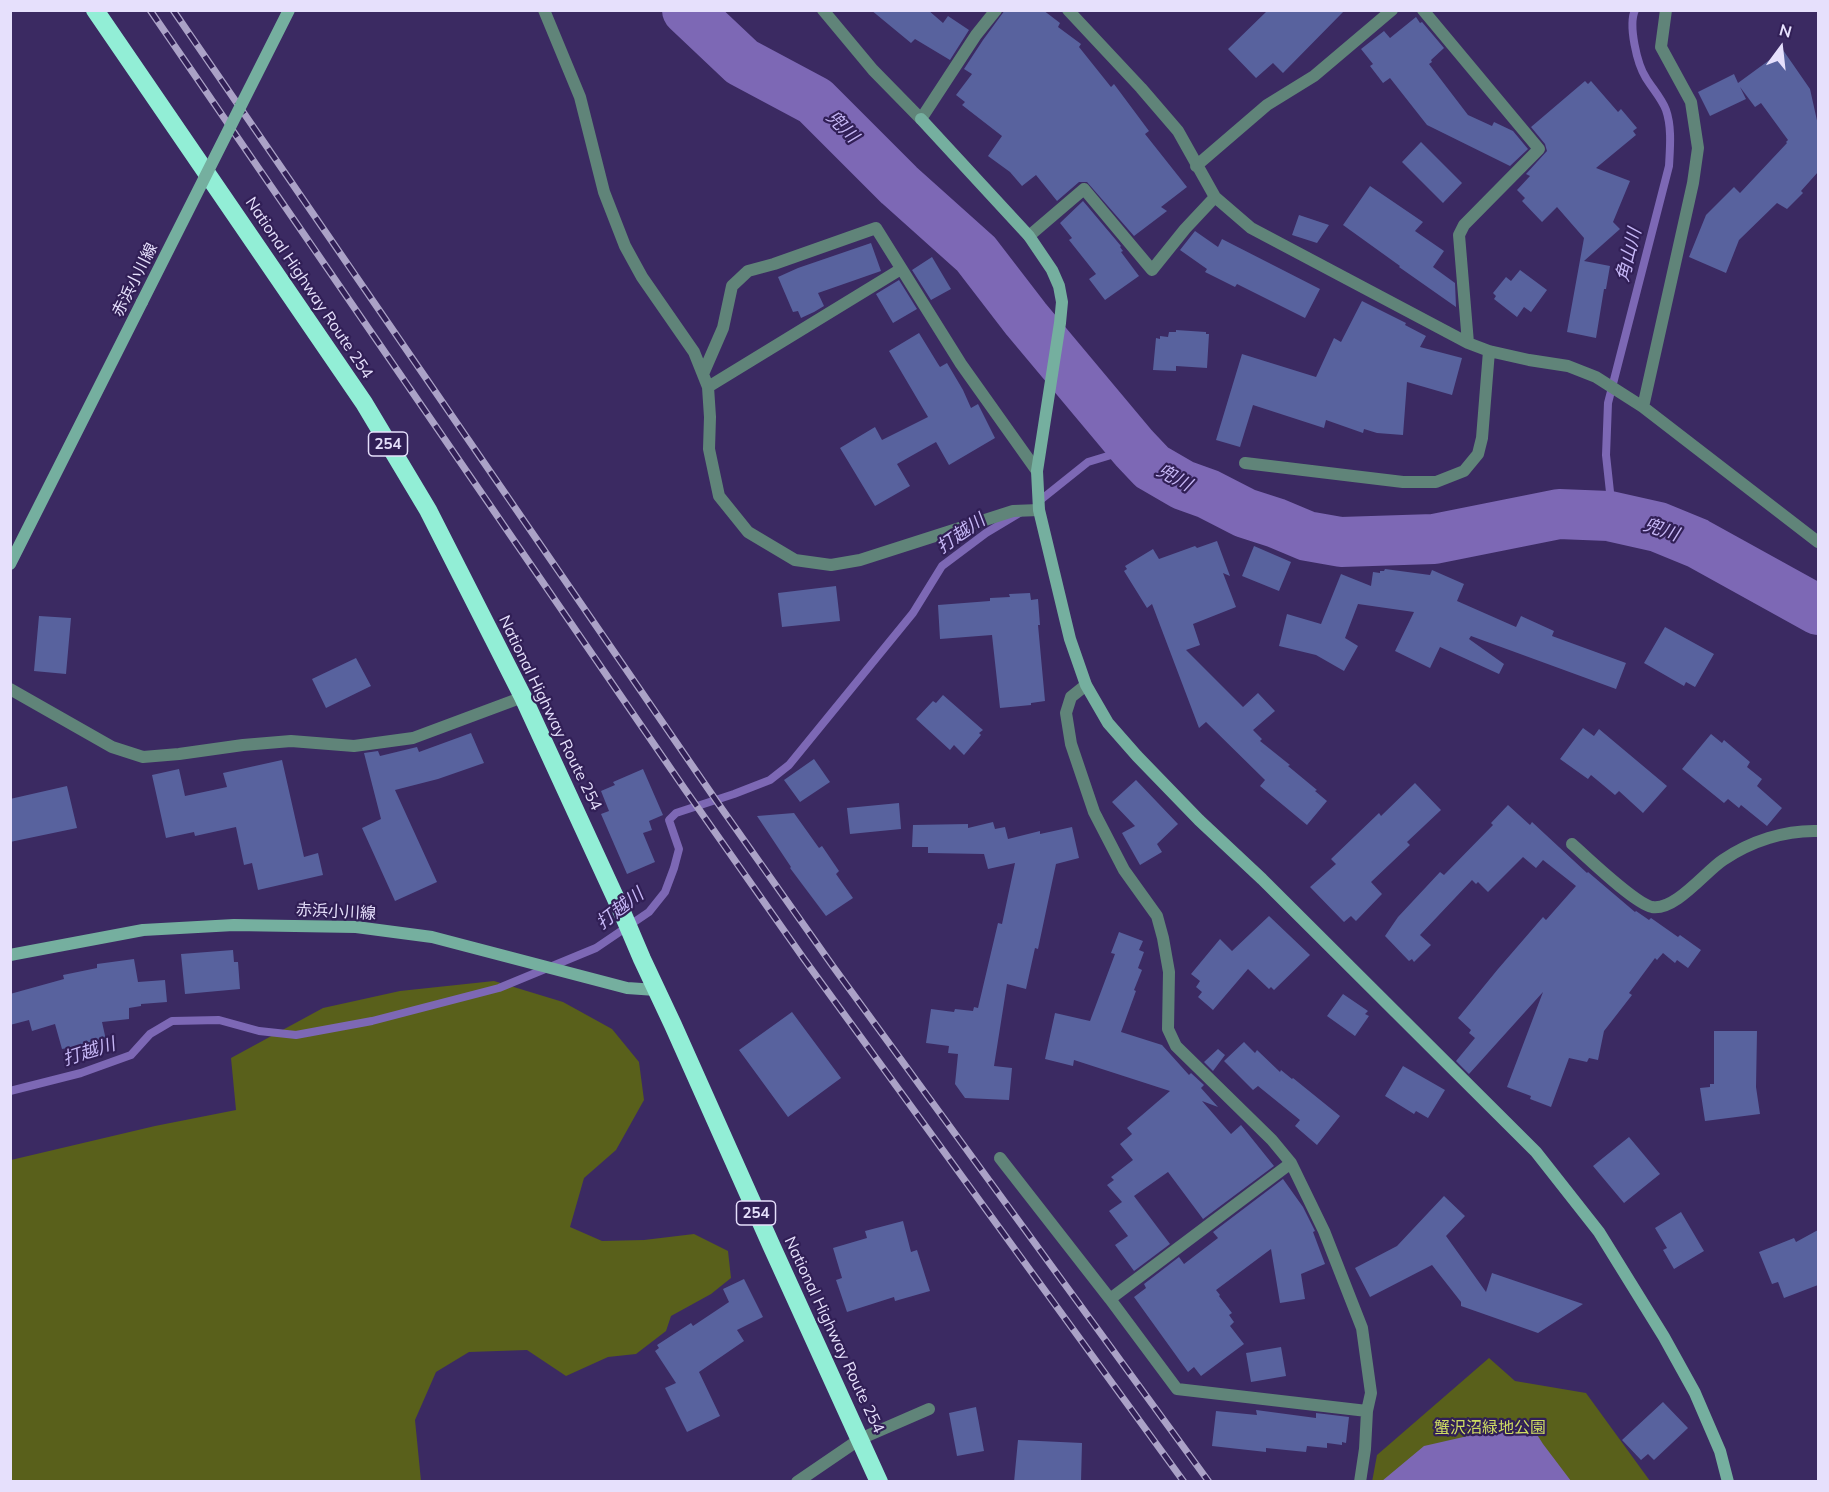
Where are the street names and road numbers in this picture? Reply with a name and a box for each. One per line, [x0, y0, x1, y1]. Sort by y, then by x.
street label: National Highway Route 254 [241, 194, 377, 382]
street label: 赤浜小川線 [108, 240, 162, 320]
road number: 254 [368, 432, 408, 456]
street label: National Highway Route 254 [494, 612, 606, 814]
street label: 赤浜小川線 [296, 900, 376, 924]
road number: 254 [736, 1201, 776, 1225]
street label: National Highway Route 254 [780, 1234, 888, 1436]

